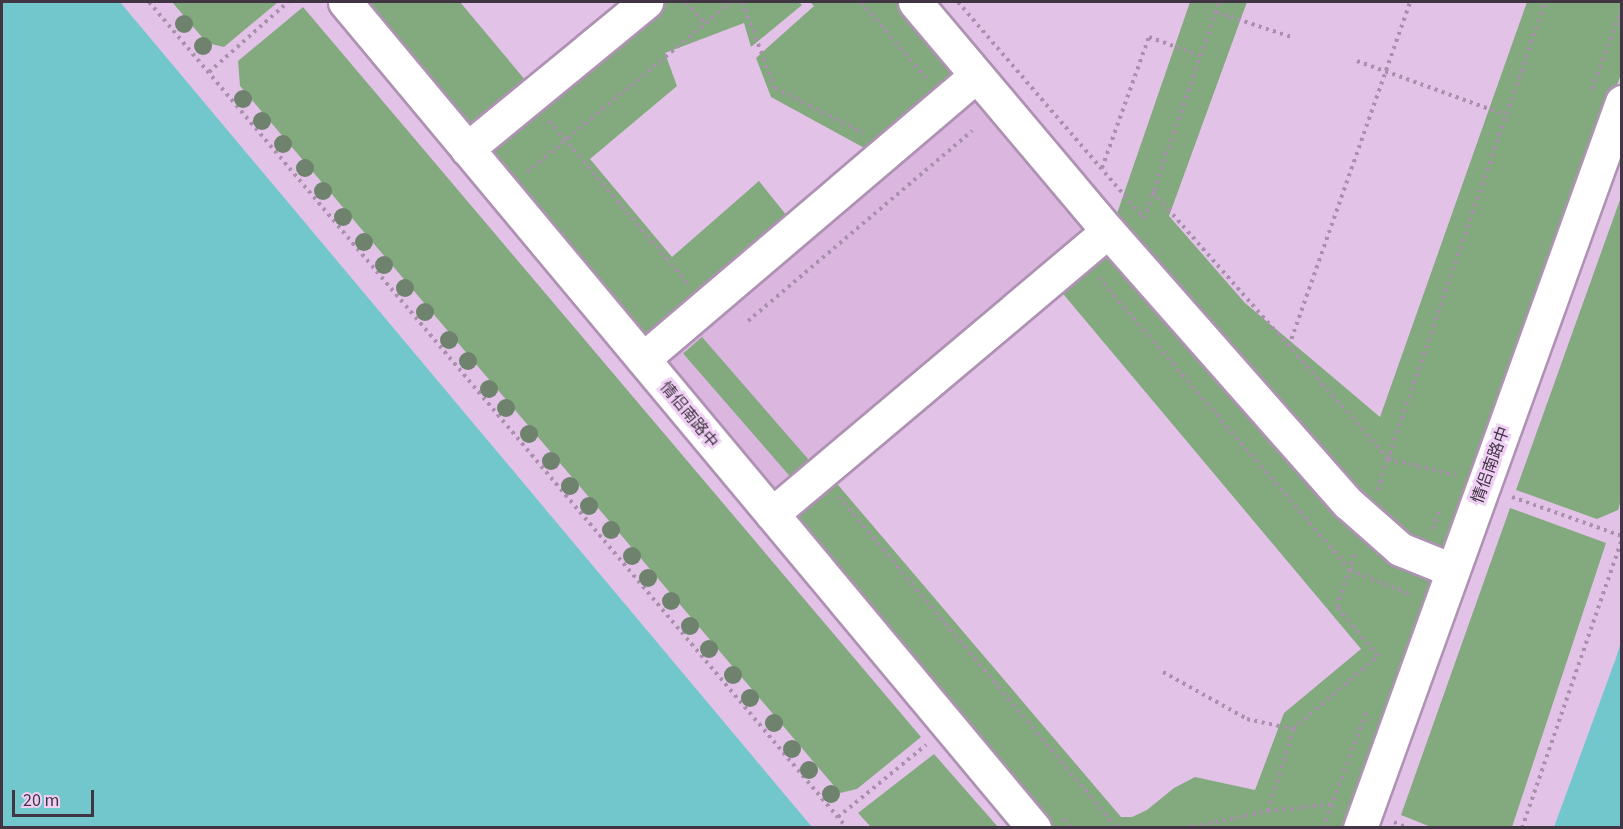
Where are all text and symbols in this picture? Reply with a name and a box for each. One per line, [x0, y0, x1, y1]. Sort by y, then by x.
street label: 情侣南路中 [656, 378, 722, 452]
street label: 情侣南路中 [1468, 424, 1514, 506]
scale bar [15, 778, 98, 816]
text: 20 m [23, 788, 59, 813]

